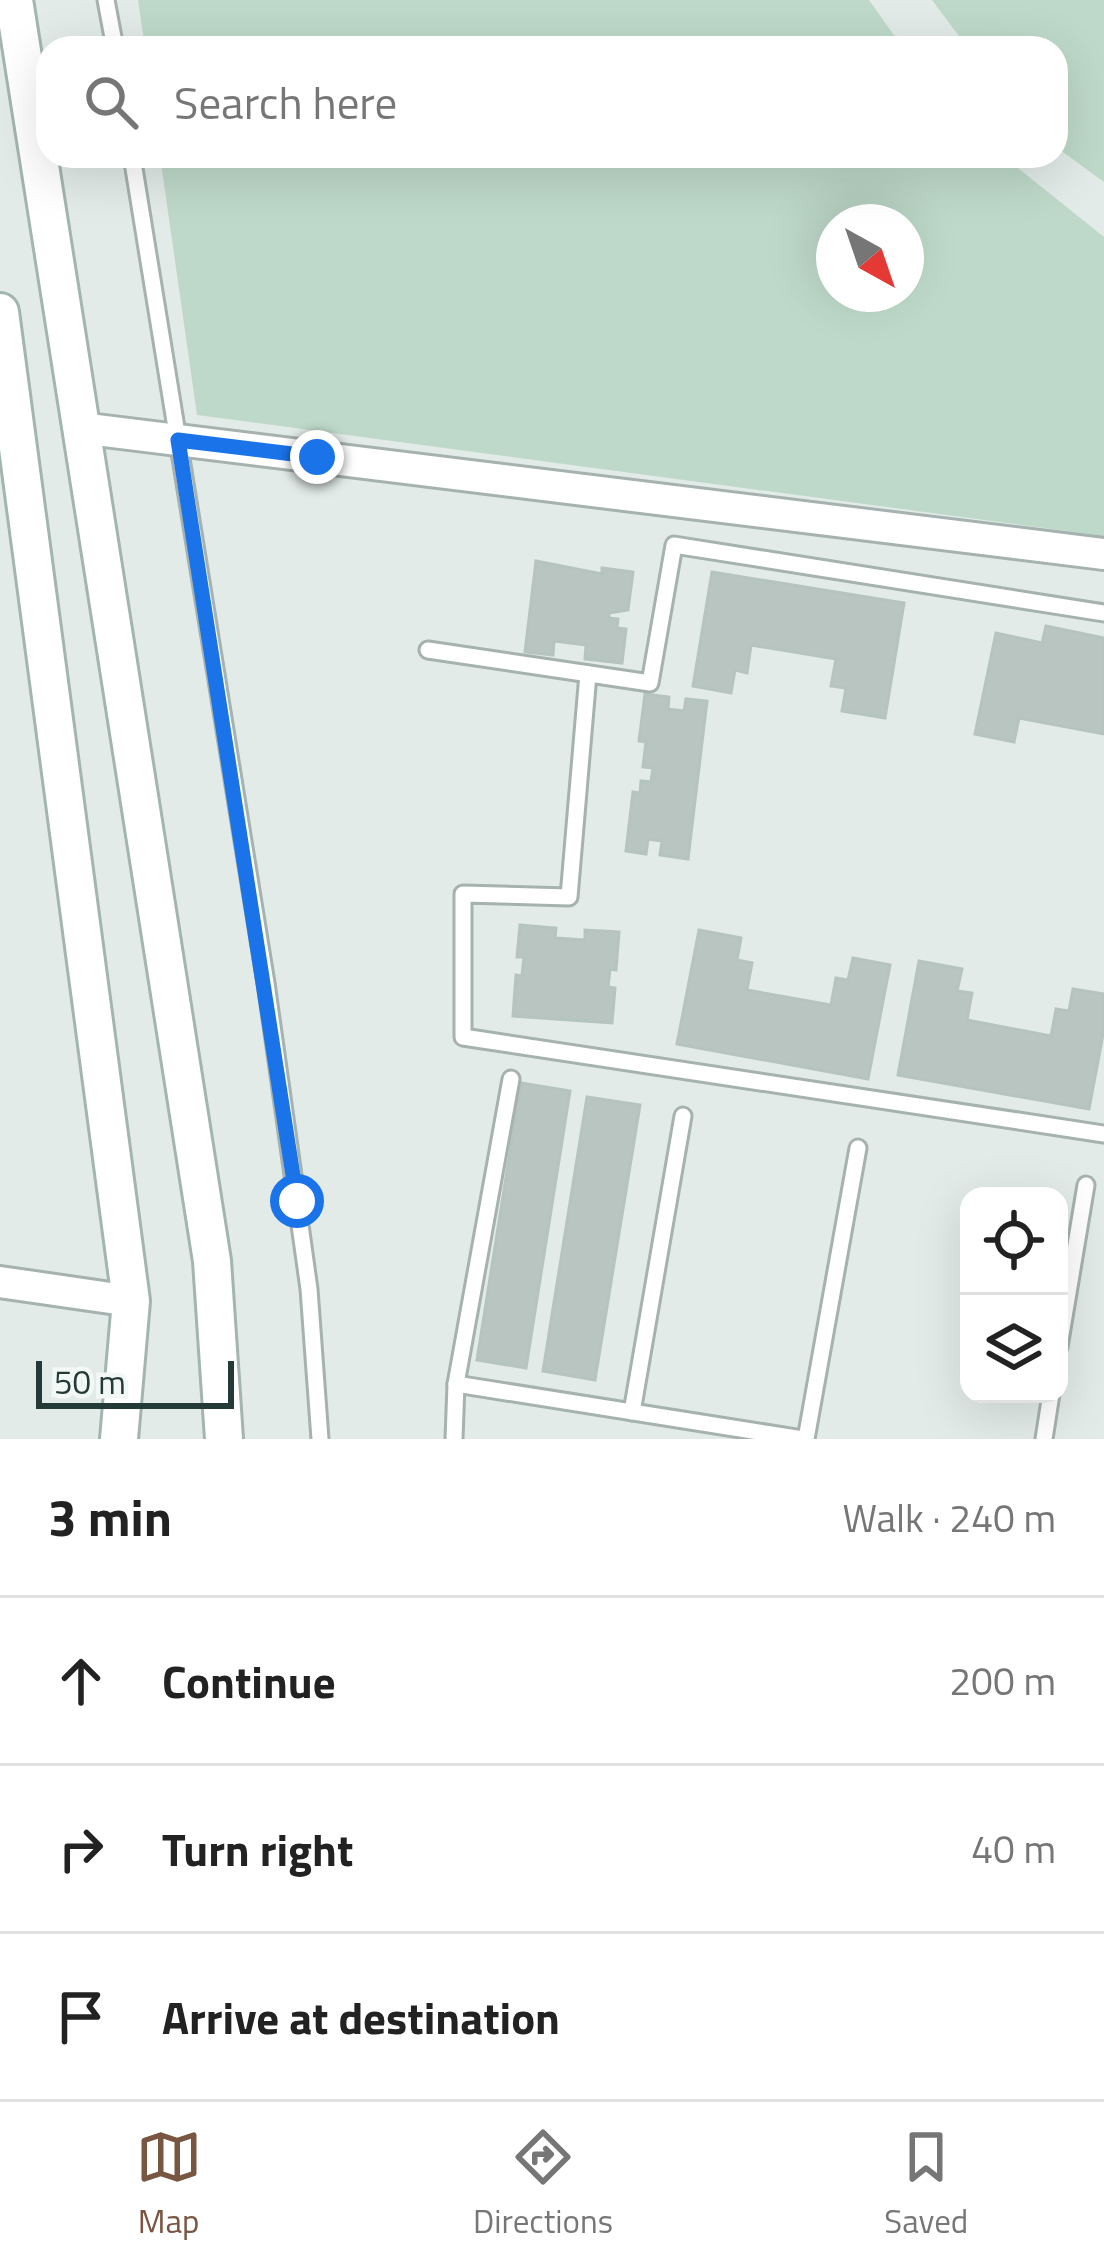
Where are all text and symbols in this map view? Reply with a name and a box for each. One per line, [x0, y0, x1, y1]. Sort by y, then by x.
search box [36, 36, 1068, 168]
text: Search here [174, 68, 397, 136]
icon: search [78, 69, 144, 135]
north arrow [816, 204, 924, 312]
route end [290, 430, 344, 484]
route start [270, 1174, 324, 1228]
map controls [960, 1187, 1068, 1403]
button: locate [960, 1187, 1068, 1295]
button: layers [960, 1295, 1068, 1403]
scale bar [36, 1355, 234, 1408]
text: 50 m [54, 1357, 126, 1407]
text: 3 min [48, 1478, 172, 1556]
text: Walk · 240 m [842, 1488, 1056, 1547]
text: Continue [162, 1647, 336, 1715]
icon: ahead [48, 1648, 114, 1714]
text: 200 m [949, 1651, 1056, 1710]
text: Turn right [162, 1815, 353, 1883]
icon: right [48, 1816, 114, 1882]
text: 40 m [971, 1819, 1056, 1878]
text: Arrive at destination [162, 1983, 560, 2051]
icon: arrive [48, 1984, 114, 2050]
tab: Map [136, 2124, 202, 2246]
tab: Directions [473, 2124, 613, 2246]
tab: Saved [884, 2124, 968, 2246]

